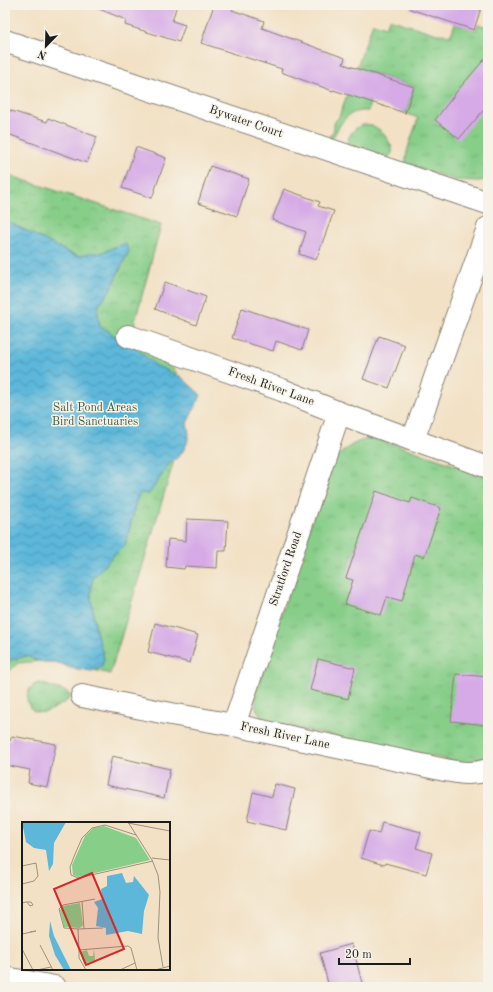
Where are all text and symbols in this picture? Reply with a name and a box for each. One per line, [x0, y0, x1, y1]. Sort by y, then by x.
north arrow [26, 26, 66, 66]
text: N [36, 47, 49, 61]
street label: Bywater Court [208, 104, 284, 140]
street label: Fresh River Lane [226, 366, 316, 408]
park label: Salt Pond Areas Bird Sanctuaries [52, 402, 138, 428]
street label: Stratford Road [268, 530, 304, 608]
street label: Fresh River Lane [239, 721, 331, 751]
inset map [22, 822, 170, 970]
scale bar [339, 940, 410, 966]
text: 20 m [345, 949, 372, 961]

